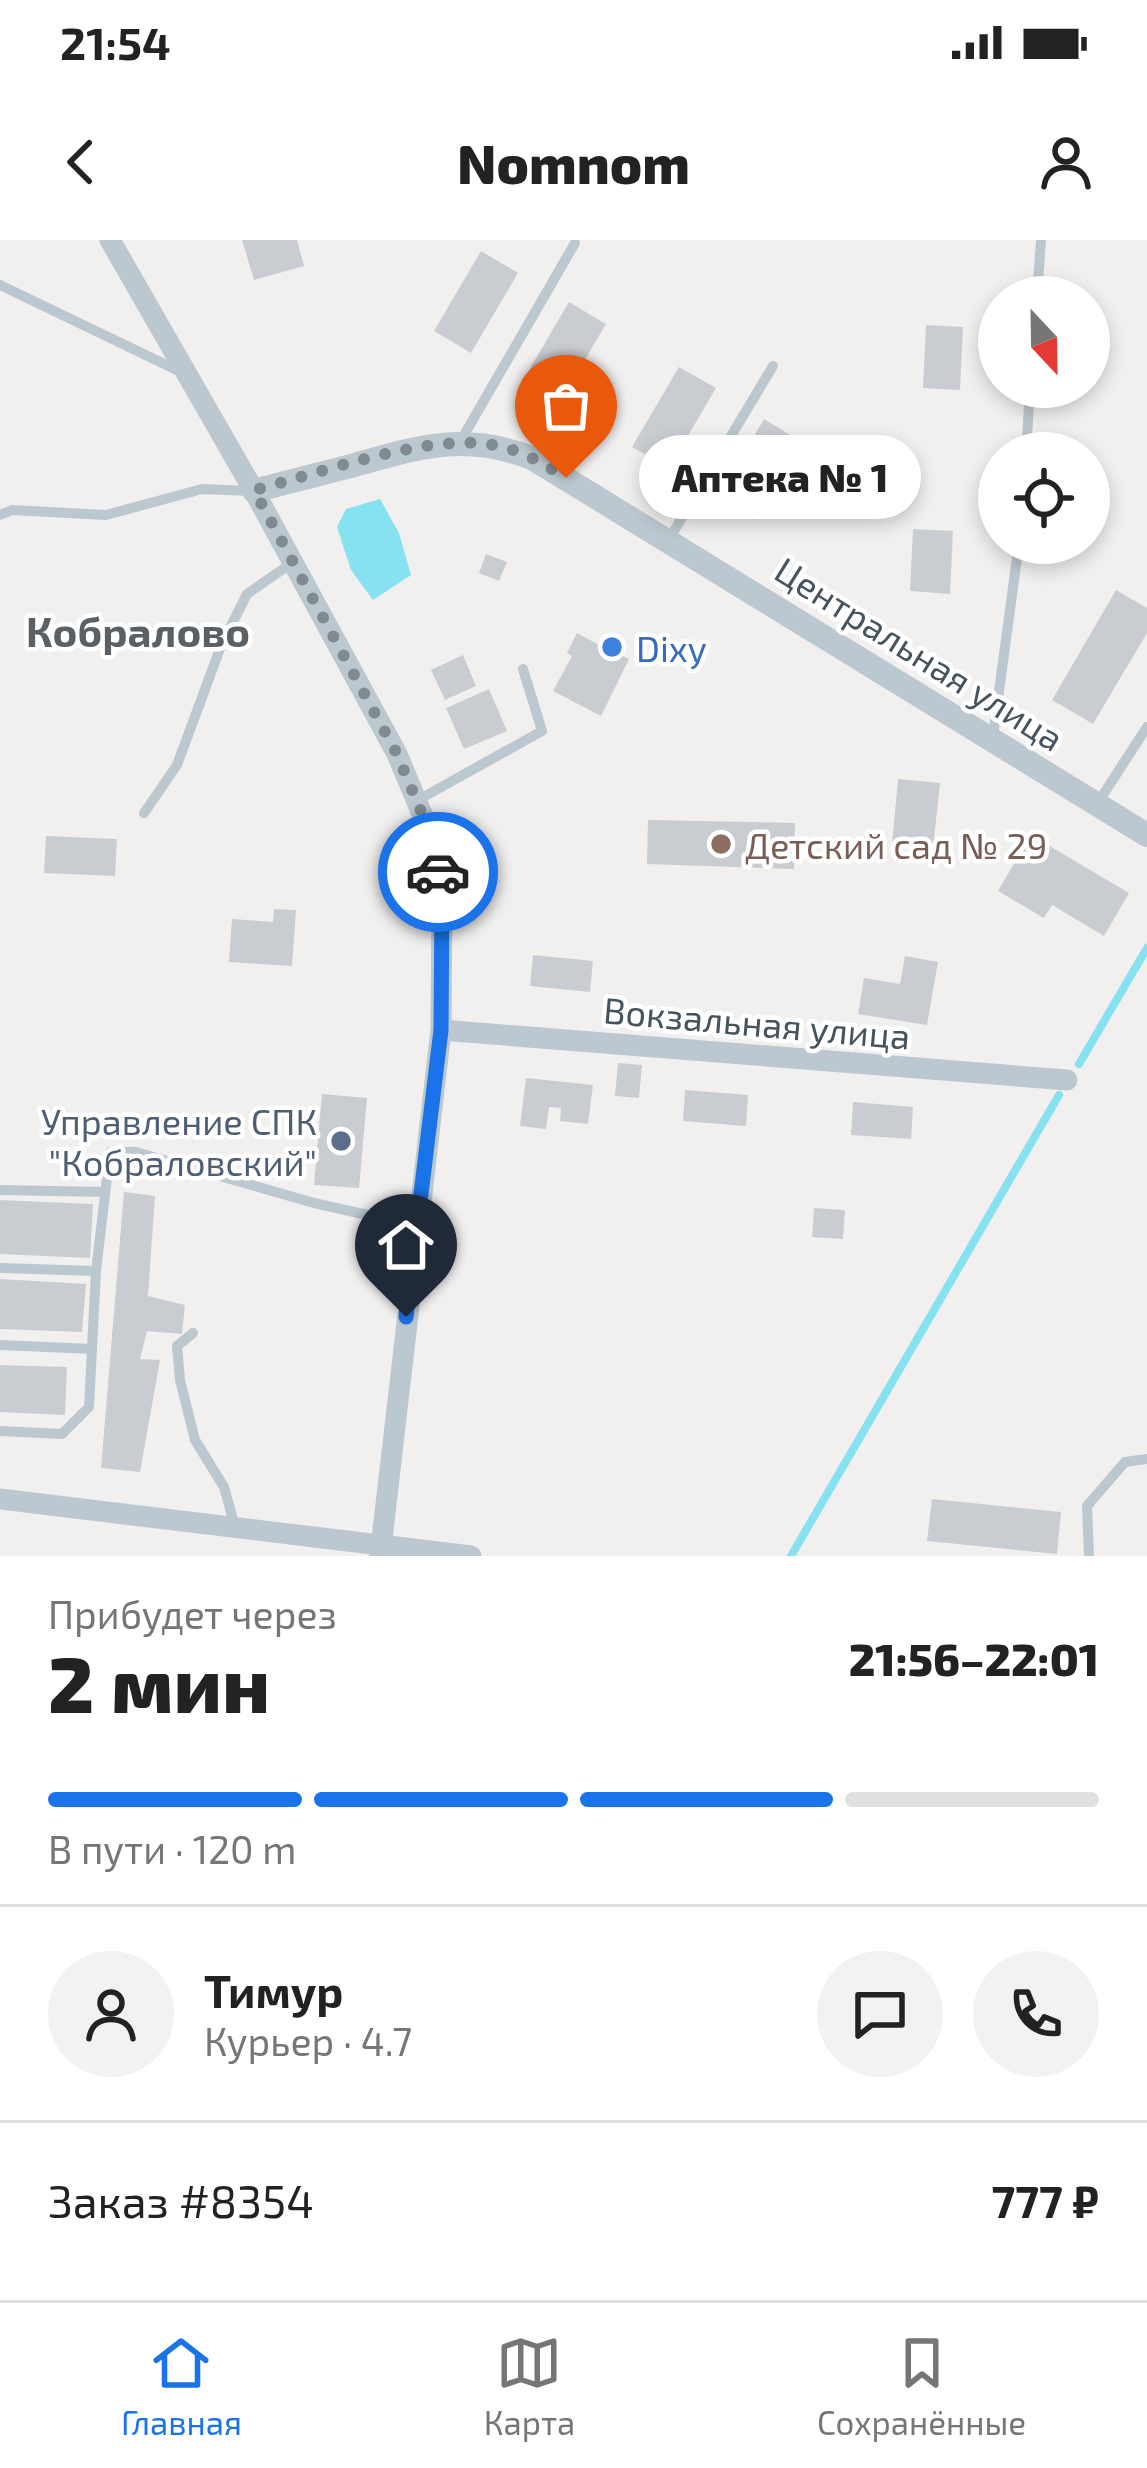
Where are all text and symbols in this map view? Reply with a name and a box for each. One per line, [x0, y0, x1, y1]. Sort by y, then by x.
text: 21:54 [60, 15, 171, 69]
icon: back [48, 129, 114, 195]
icon: person [1033, 129, 1099, 195]
text: Nomnom [457, 130, 690, 195]
north arrow [978, 276, 1110, 408]
map controls [978, 276, 1110, 564]
pin [515, 355, 617, 478]
icon: bag [533, 373, 599, 439]
button: locate [978, 432, 1110, 564]
callout: Аптека № 1 [638, 436, 920, 520]
text: Аптека № 1 [672, 453, 888, 500]
street label: Центральная улица [767, 547, 1072, 760]
district label: Кобралово [26, 605, 250, 655]
place label: Dixy [636, 626, 707, 669]
marker: Dixy [599, 634, 625, 660]
courier [378, 812, 498, 932]
place label: Детский сад № 29 [745, 823, 1047, 866]
marker: Детский сад № 29 [708, 831, 734, 857]
icon: car [405, 839, 471, 905]
street label: Вокзальная улица [602, 987, 912, 1058]
place label: Управление СПК "Кобраловский" [41, 1099, 317, 1183]
marker: Управление СПК "Кобраловский" [328, 1128, 354, 1154]
pin [355, 1194, 457, 1317]
icon: home [373, 1212, 439, 1278]
text: Прибудет через [48, 1590, 337, 1637]
text: 21:56–22:01 [849, 1631, 1099, 1685]
text: 2 мин [48, 1635, 270, 1729]
text: В пути · 120 m [48, 1825, 296, 1872]
button: person [48, 1951, 174, 2077]
button: chat [817, 1951, 943, 2077]
button: phone [973, 1951, 1099, 2077]
text: Тимур [204, 1963, 343, 2017]
text: Курьер · 4.7 [204, 2017, 412, 2064]
text: Заказ #8354 [48, 2173, 314, 2227]
text: 777 ₽ [991, 2173, 1099, 2227]
tab: Главная [121, 2330, 242, 2442]
tab: Карта [484, 2330, 575, 2442]
tab: Сохранённые [817, 2330, 1026, 2442]

